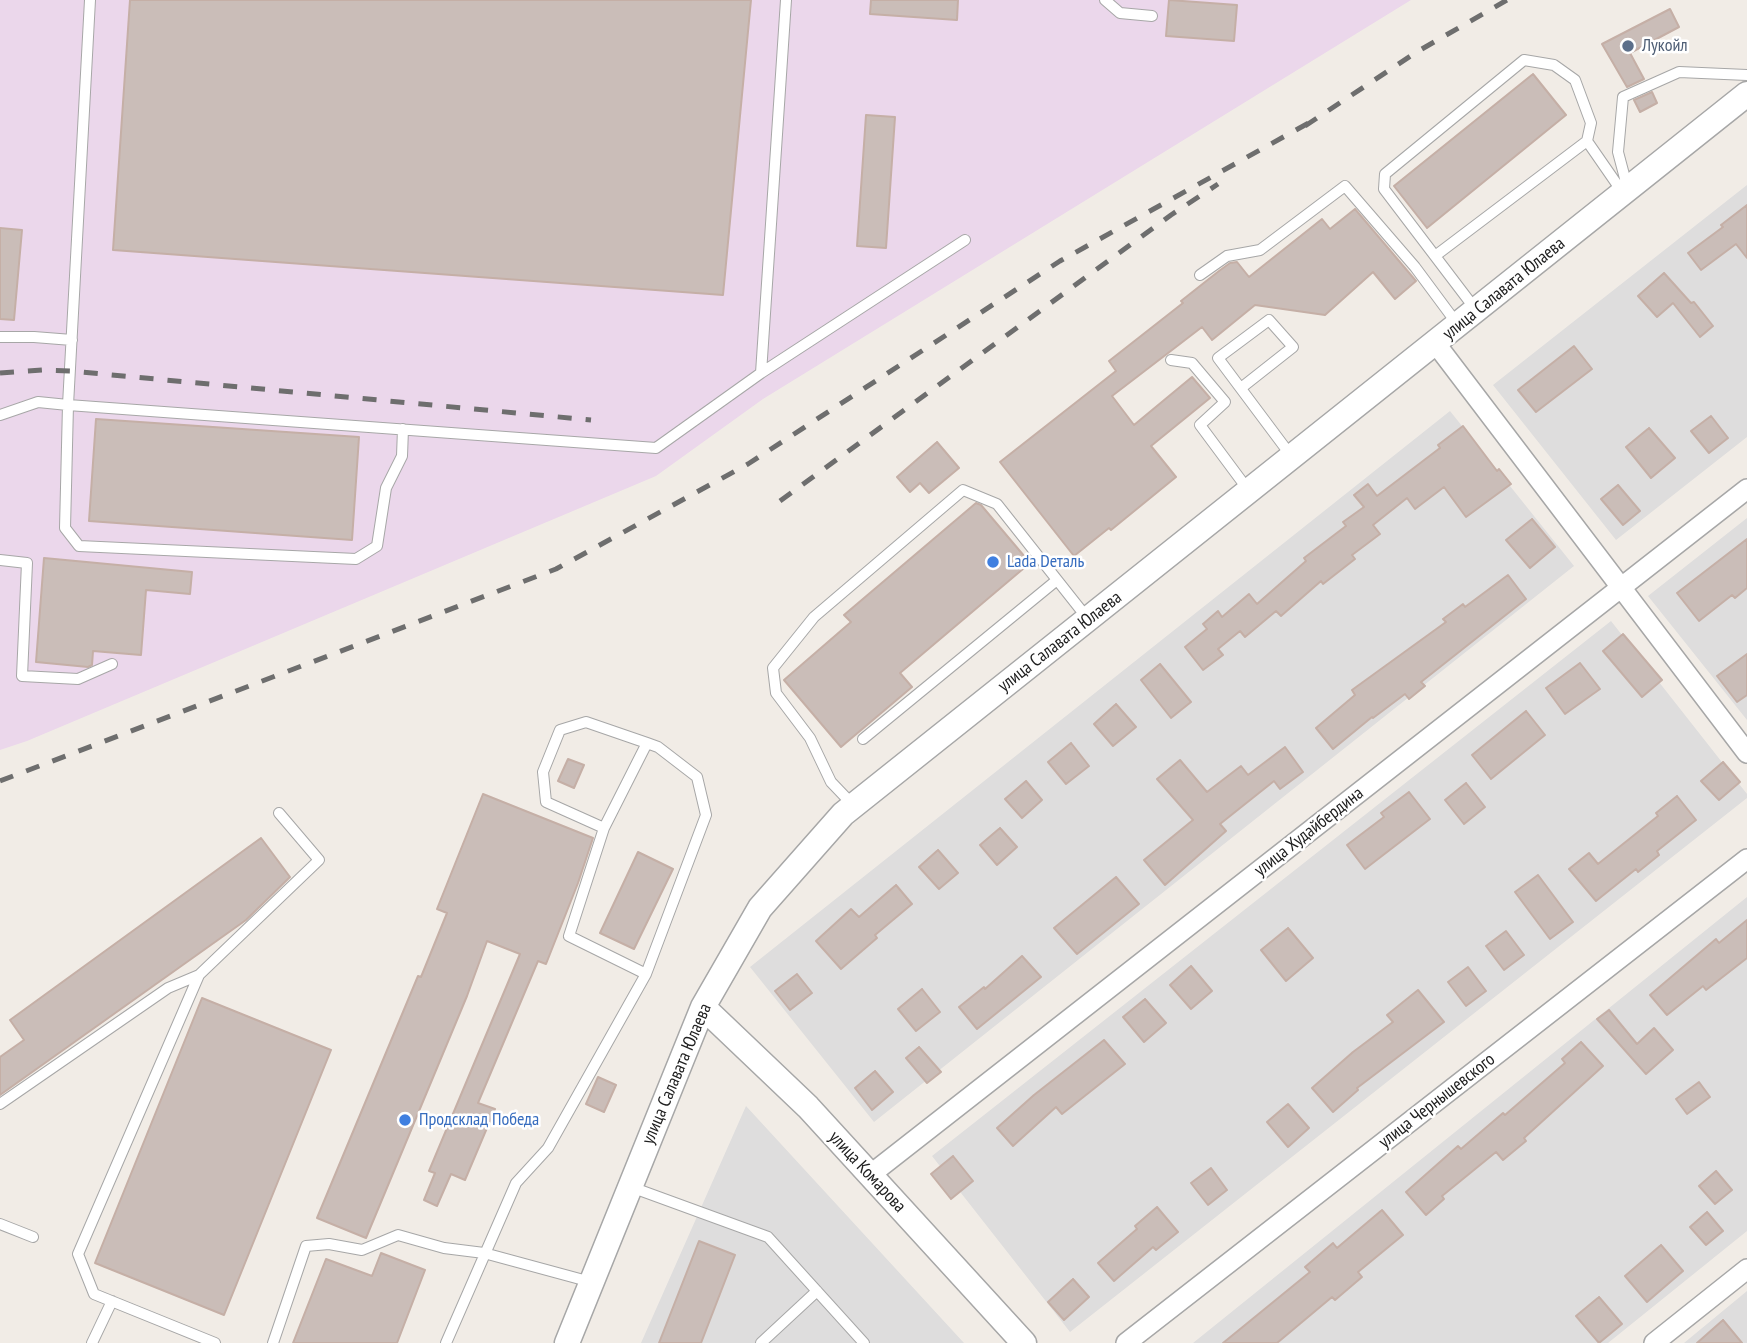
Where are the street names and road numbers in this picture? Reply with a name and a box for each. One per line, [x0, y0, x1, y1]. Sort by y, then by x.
street label: улица Салавата Юлаева [1439, 233, 1569, 345]
street label: улица Салавата Юлаева [994, 587, 1126, 697]
street label: улица Худайбердина [1250, 783, 1368, 881]
street label: улица Салавата Юлаева [638, 1000, 716, 1148]
street label: улица Чернышевского [1375, 1049, 1499, 1153]
street label: улица Комарова [824, 1127, 910, 1217]

